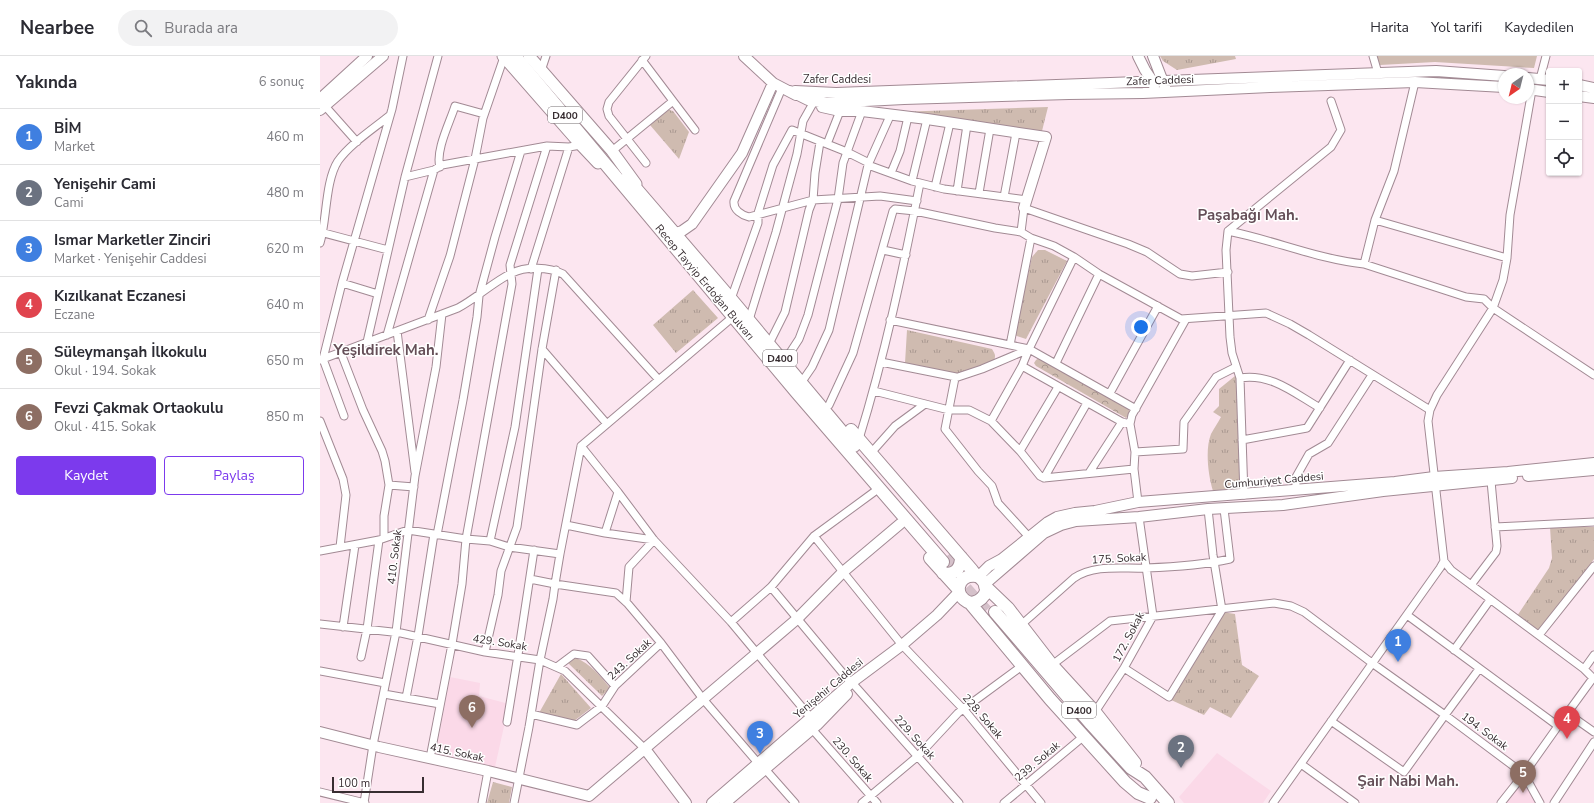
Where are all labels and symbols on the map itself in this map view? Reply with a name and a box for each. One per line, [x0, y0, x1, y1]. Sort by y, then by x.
north arrow [1498, 68, 1534, 104]
street label: Zafer Caddesi [803, 72, 871, 87]
street label: Zafer Caddesi [1126, 72, 1194, 89]
road number: D400 [548, 107, 582, 123]
district label: Paşabağı Mah. [1197, 205, 1299, 225]
street label: Recep Tayyip Erdoğan Bulvarı [652, 221, 758, 343]
your location [1131, 317, 1151, 337]
district label: Yeşildirek Mah. [333, 340, 438, 360]
road number: D400 [763, 350, 797, 366]
street label: Cumhuriyet Caddesi [1224, 469, 1324, 492]
street label: 410. Sokak [384, 528, 405, 585]
street label: 175. Sokak [1091, 550, 1147, 567]
street label: 172. Sokak [1109, 609, 1148, 665]
pin: 1 [1385, 629, 1411, 662]
street label: 429. Sokak [472, 631, 529, 654]
street label: 243. Sokak [604, 635, 655, 684]
street label: Yenişehir Caddesi [790, 655, 866, 723]
street label: 228. Sokak [959, 691, 1007, 742]
pin: 6 [459, 695, 485, 728]
road number: D400 [1062, 702, 1096, 718]
pin: 4 [1554, 706, 1580, 739]
street label: 194. Sokak [1458, 709, 1511, 754]
street label: 229. Sokak [891, 712, 939, 763]
pin: 3 [747, 721, 773, 754]
street label: 230. Sokak [829, 734, 877, 785]
pin: 2 [1168, 735, 1194, 768]
street label: 239. Sokak [1012, 738, 1064, 785]
street label: 415. Sokak [429, 739, 486, 766]
pin: 5 [1510, 760, 1536, 793]
district label: Şair Nabi Mah. [1357, 771, 1459, 791]
scale bar [332, 775, 424, 794]

